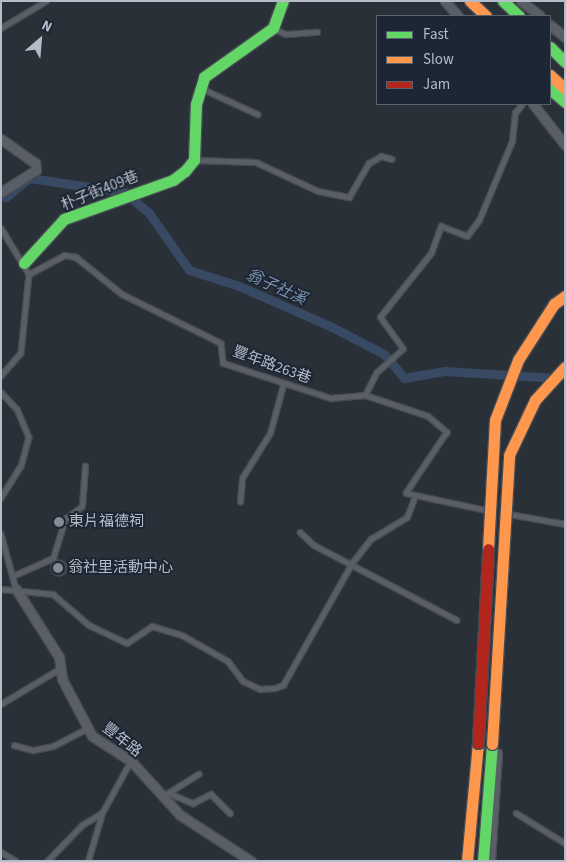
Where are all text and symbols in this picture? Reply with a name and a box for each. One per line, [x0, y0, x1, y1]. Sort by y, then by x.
north arrow [15, 15, 65, 65]
legend [376, 15, 551, 105]
text: N [38, 16, 55, 38]
text: Fast [423, 24, 449, 45]
text: Slow [423, 49, 454, 70]
text: Jam [423, 74, 450, 95]
street label: 朴子街409巷 [58, 167, 142, 215]
water label: 翁子社溪 [243, 265, 309, 309]
street label: 豐年路263巷 [230, 342, 314, 388]
place label: 東片福德祠 [69, 513, 144, 531]
marker: 東片福德祠 [53, 516, 65, 528]
place label: 翁社里活動中心 [68, 559, 173, 577]
marker: 翁社里活動中心 [52, 562, 64, 574]
street label: 豐年路 [99, 719, 145, 761]

